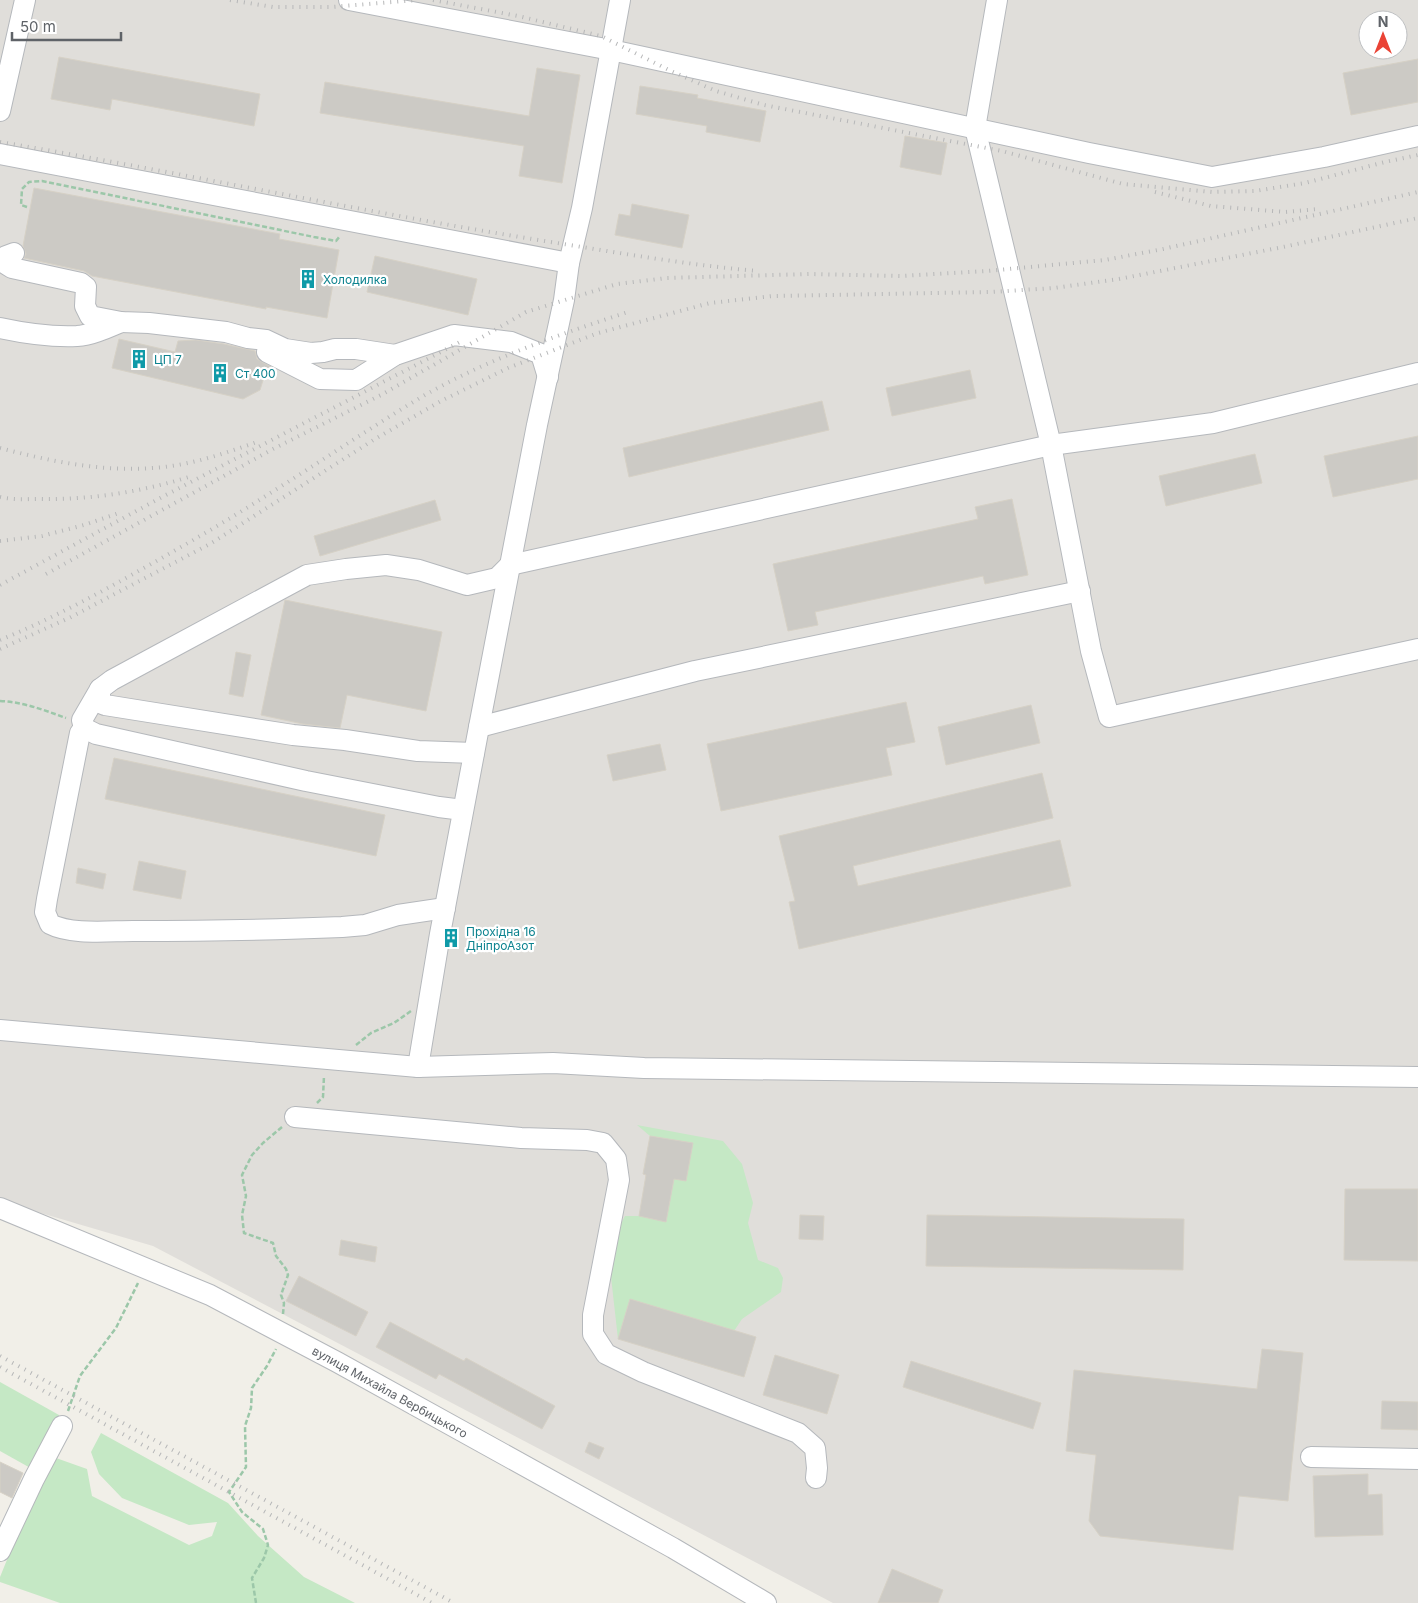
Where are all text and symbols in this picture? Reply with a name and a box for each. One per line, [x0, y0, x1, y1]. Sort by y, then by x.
scale bar [12, 10, 121, 42]
north arrow [1358, 10, 1408, 60]
text: N [1378, 13, 1388, 30]
text: 50 m [20, 17, 56, 36]
building icon: Холодилка [297, 268, 319, 290]
place label: Холодилка [323, 272, 387, 287]
building icon: ЦП 7 [128, 348, 150, 370]
place label: ЦП 7 [154, 352, 182, 367]
building icon: Ст 400 [209, 362, 231, 384]
place label: Ст 400 [235, 366, 276, 381]
place label: Прохідна 16 ДніпроАзот [466, 924, 536, 953]
building icon: Прохідна 16 ДніпроАзот [440, 927, 462, 949]
street label: вулиця Михайла Вербицького [310, 1343, 470, 1441]

